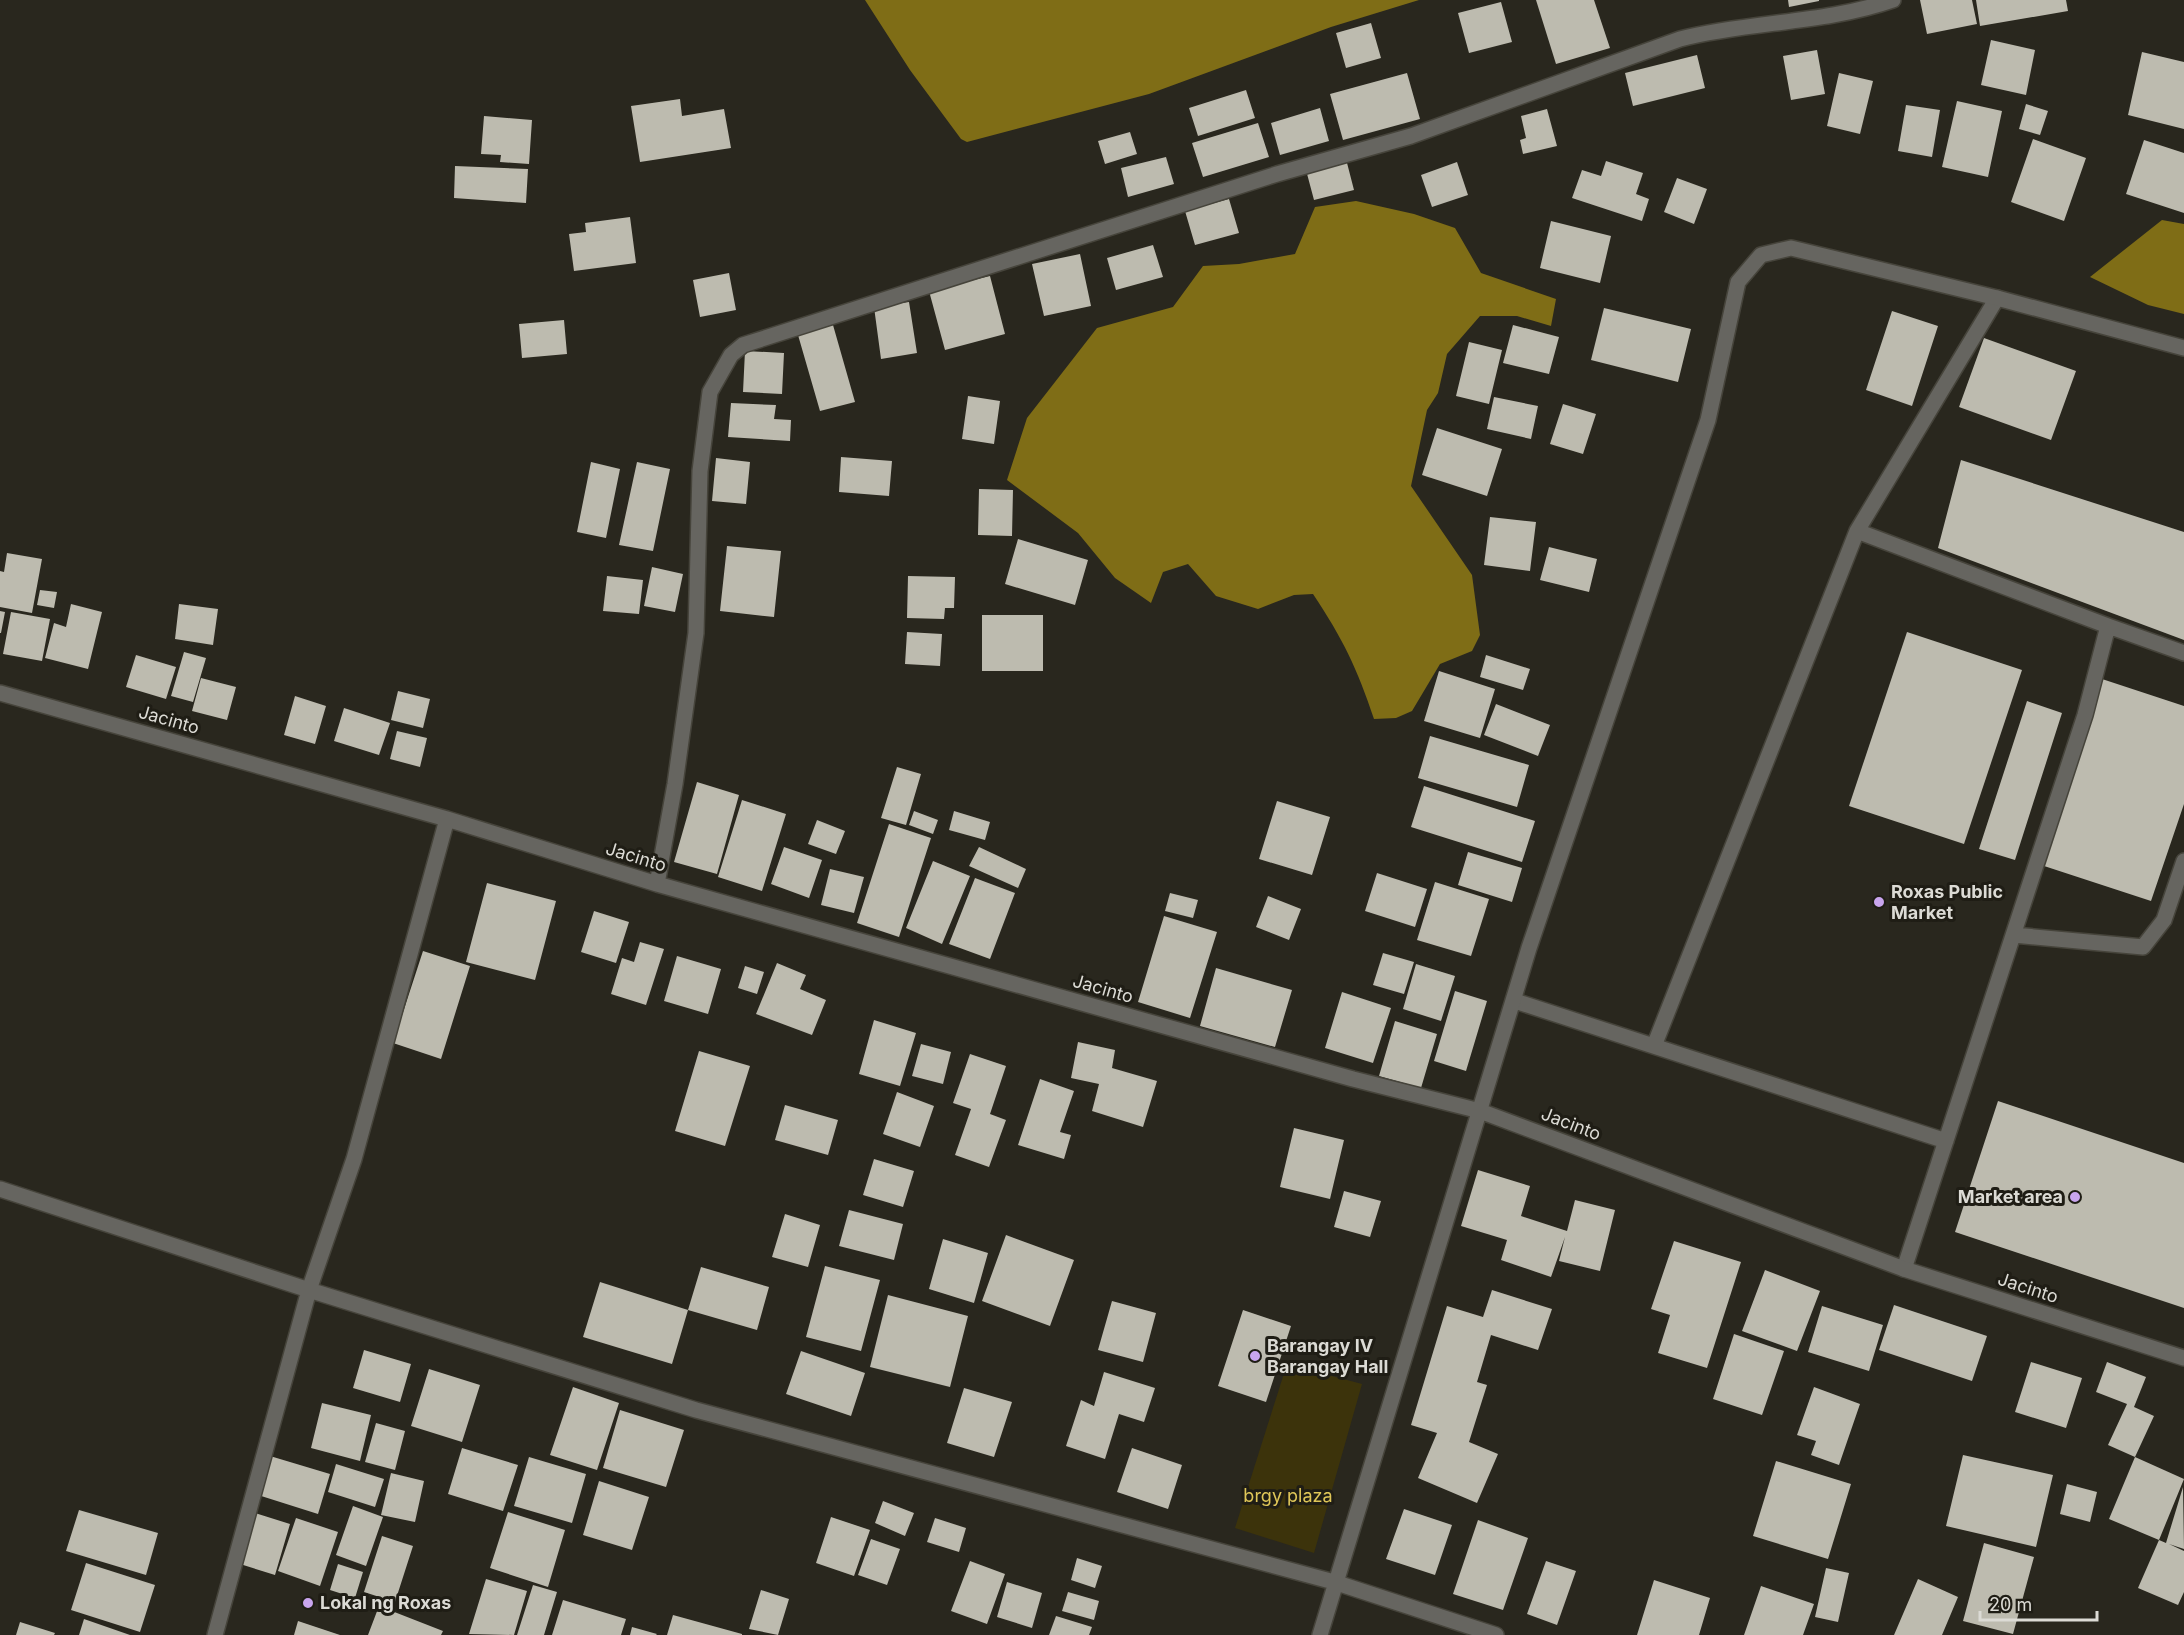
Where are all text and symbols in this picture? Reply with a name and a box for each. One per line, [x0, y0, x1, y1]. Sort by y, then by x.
street label: Jacinto [136, 701, 202, 738]
street label: Jacinto [603, 837, 669, 876]
place label: Roxas Public Market [1891, 881, 2003, 923]
marker: Roxas Public Market [1872, 895, 1886, 909]
street label: Jacinto [1070, 970, 1136, 1007]
street label: Jacinto [1538, 1103, 1604, 1144]
place label: Market area [1958, 1186, 2063, 1207]
marker: Market area [2068, 1190, 2082, 1204]
street label: Jacinto [1995, 1268, 2061, 1307]
place label: Barangay IV Barangay Hall [1267, 1335, 1388, 1377]
marker: Barangay IV Barangay Hall [1248, 1349, 1262, 1363]
park label: brgy plaza [1243, 1485, 1333, 1506]
scale bar [1980, 1584, 2097, 1622]
place label: Lokal ng Roxas [320, 1592, 451, 1613]
text: 20 m [1989, 1594, 2032, 1615]
marker: Lokal ng Roxas [301, 1596, 315, 1610]

